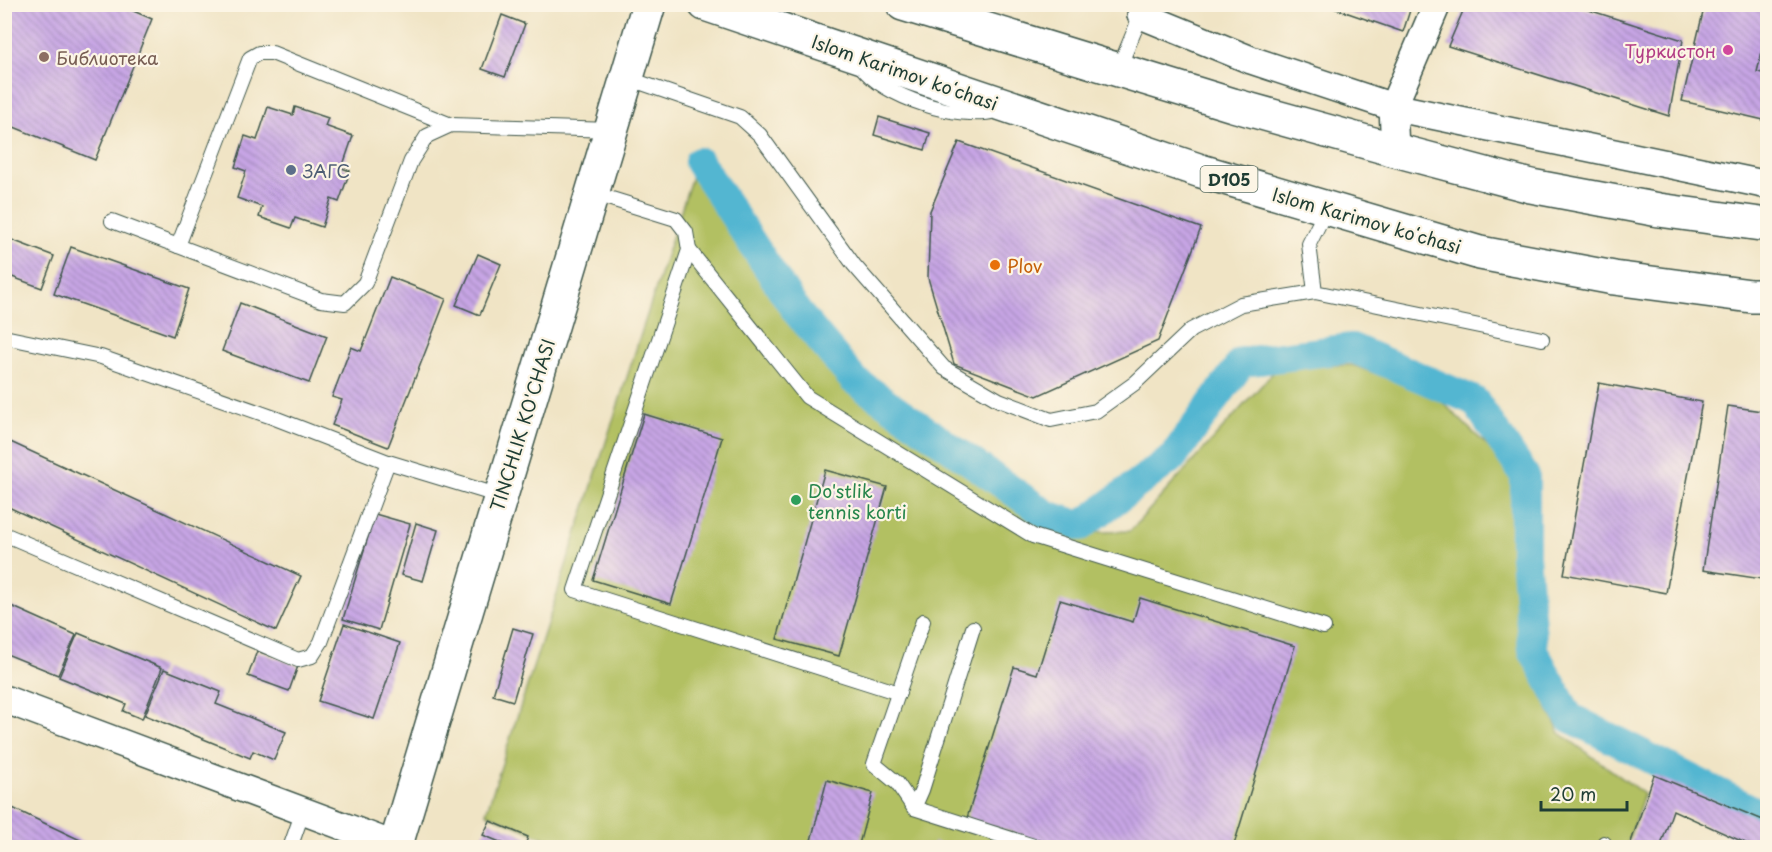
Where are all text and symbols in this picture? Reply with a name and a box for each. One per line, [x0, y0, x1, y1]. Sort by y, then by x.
street label: Islom Karimov koʻchasi [808, 27, 1002, 117]
place label: Туркистон [1624, 37, 1716, 64]
marker: Туркистон [1721, 43, 1735, 57]
place label: Библиотека [56, 44, 159, 71]
marker: Библиотека [37, 50, 51, 64]
place label: ЗАГС [302, 157, 350, 184]
marker: ЗАГС [284, 163, 298, 177]
road number: D105 [1200, 166, 1258, 192]
street label: Islom Karimov koʻchasi [1269, 180, 1465, 260]
place label: Plov [1007, 252, 1042, 279]
marker: Plov [988, 258, 1002, 272]
street label: TINCHLIK KO'CHASI [483, 335, 561, 515]
place label: Do'stlik tennis korti [808, 477, 907, 525]
marker: Do'stlik tennis korti [789, 493, 803, 507]
scale bar [1541, 774, 1626, 812]
text: 20 m [1550, 780, 1596, 807]

